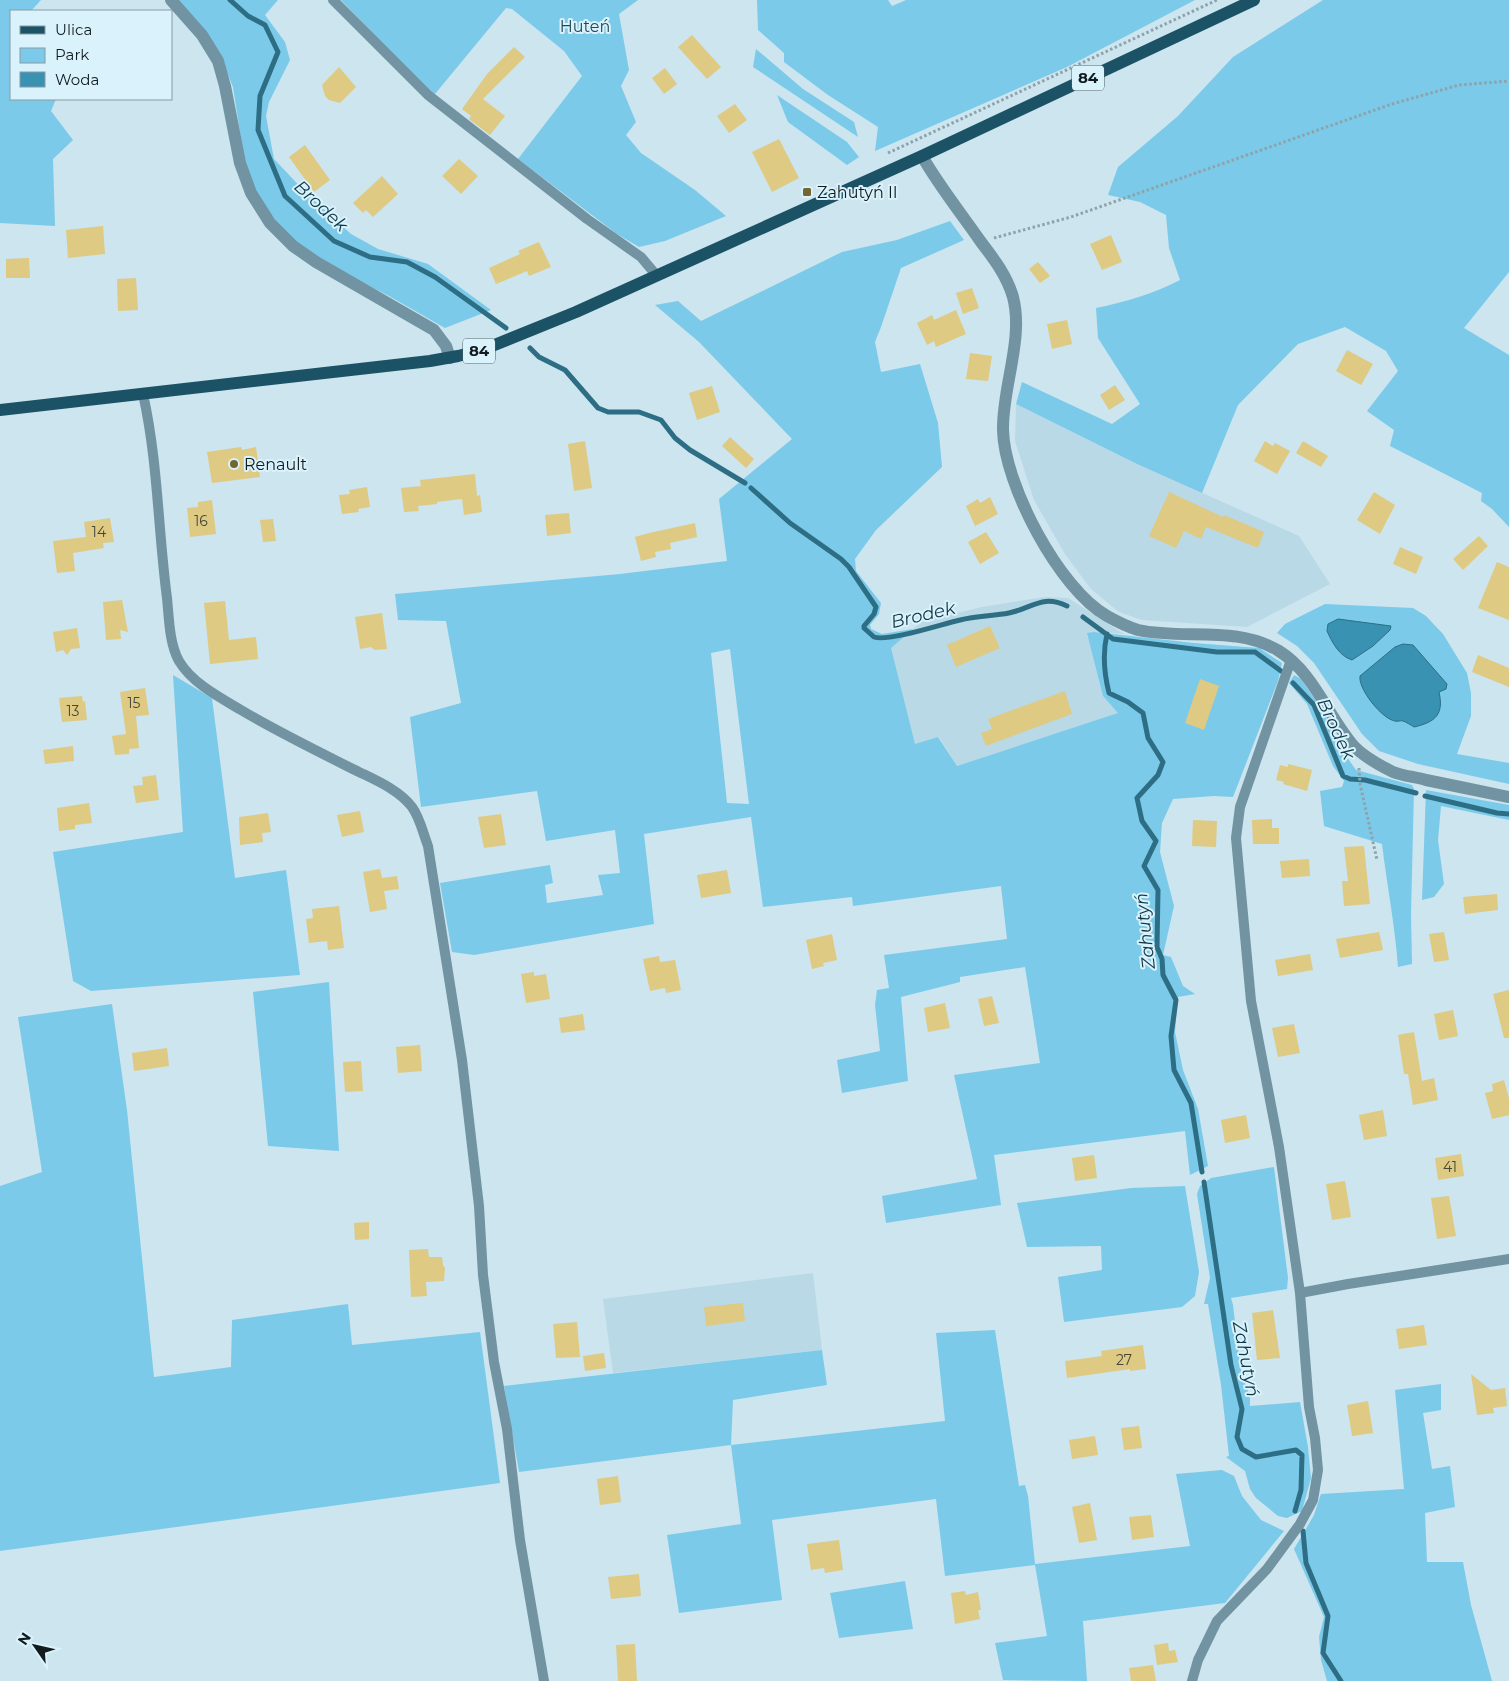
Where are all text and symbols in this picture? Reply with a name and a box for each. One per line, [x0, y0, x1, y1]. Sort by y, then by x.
legend [10, 10, 172, 100]
park label: Huteń [560, 17, 610, 36]
text: Ulica [55, 20, 92, 39]
text: Park [55, 45, 89, 64]
road number: 84 [1072, 66, 1104, 90]
text: Woda [55, 70, 99, 89]
water label: Brodek [290, 176, 353, 237]
place label: Zahutyń II [817, 183, 898, 202]
marker: Zahutyń II [801, 186, 813, 198]
road number: 84 [463, 338, 495, 364]
place label: Renault [244, 455, 307, 474]
marker: Renault [228, 458, 240, 470]
house number: 16 [194, 512, 208, 530]
house number: 14 [92, 523, 107, 541]
water label: Brodek [889, 597, 959, 633]
house number: 15 [128, 694, 141, 712]
water label: Brodek [1312, 695, 1360, 765]
house number: 13 [67, 702, 80, 720]
water label: Zahutyń [1130, 892, 1160, 971]
house number: 41 [1443, 1158, 1457, 1176]
water label: Zahutyń [1228, 1318, 1264, 1399]
house number: 27 [1116, 1351, 1132, 1369]
north arrow [10, 1621, 60, 1671]
text: N [14, 1629, 35, 1648]

